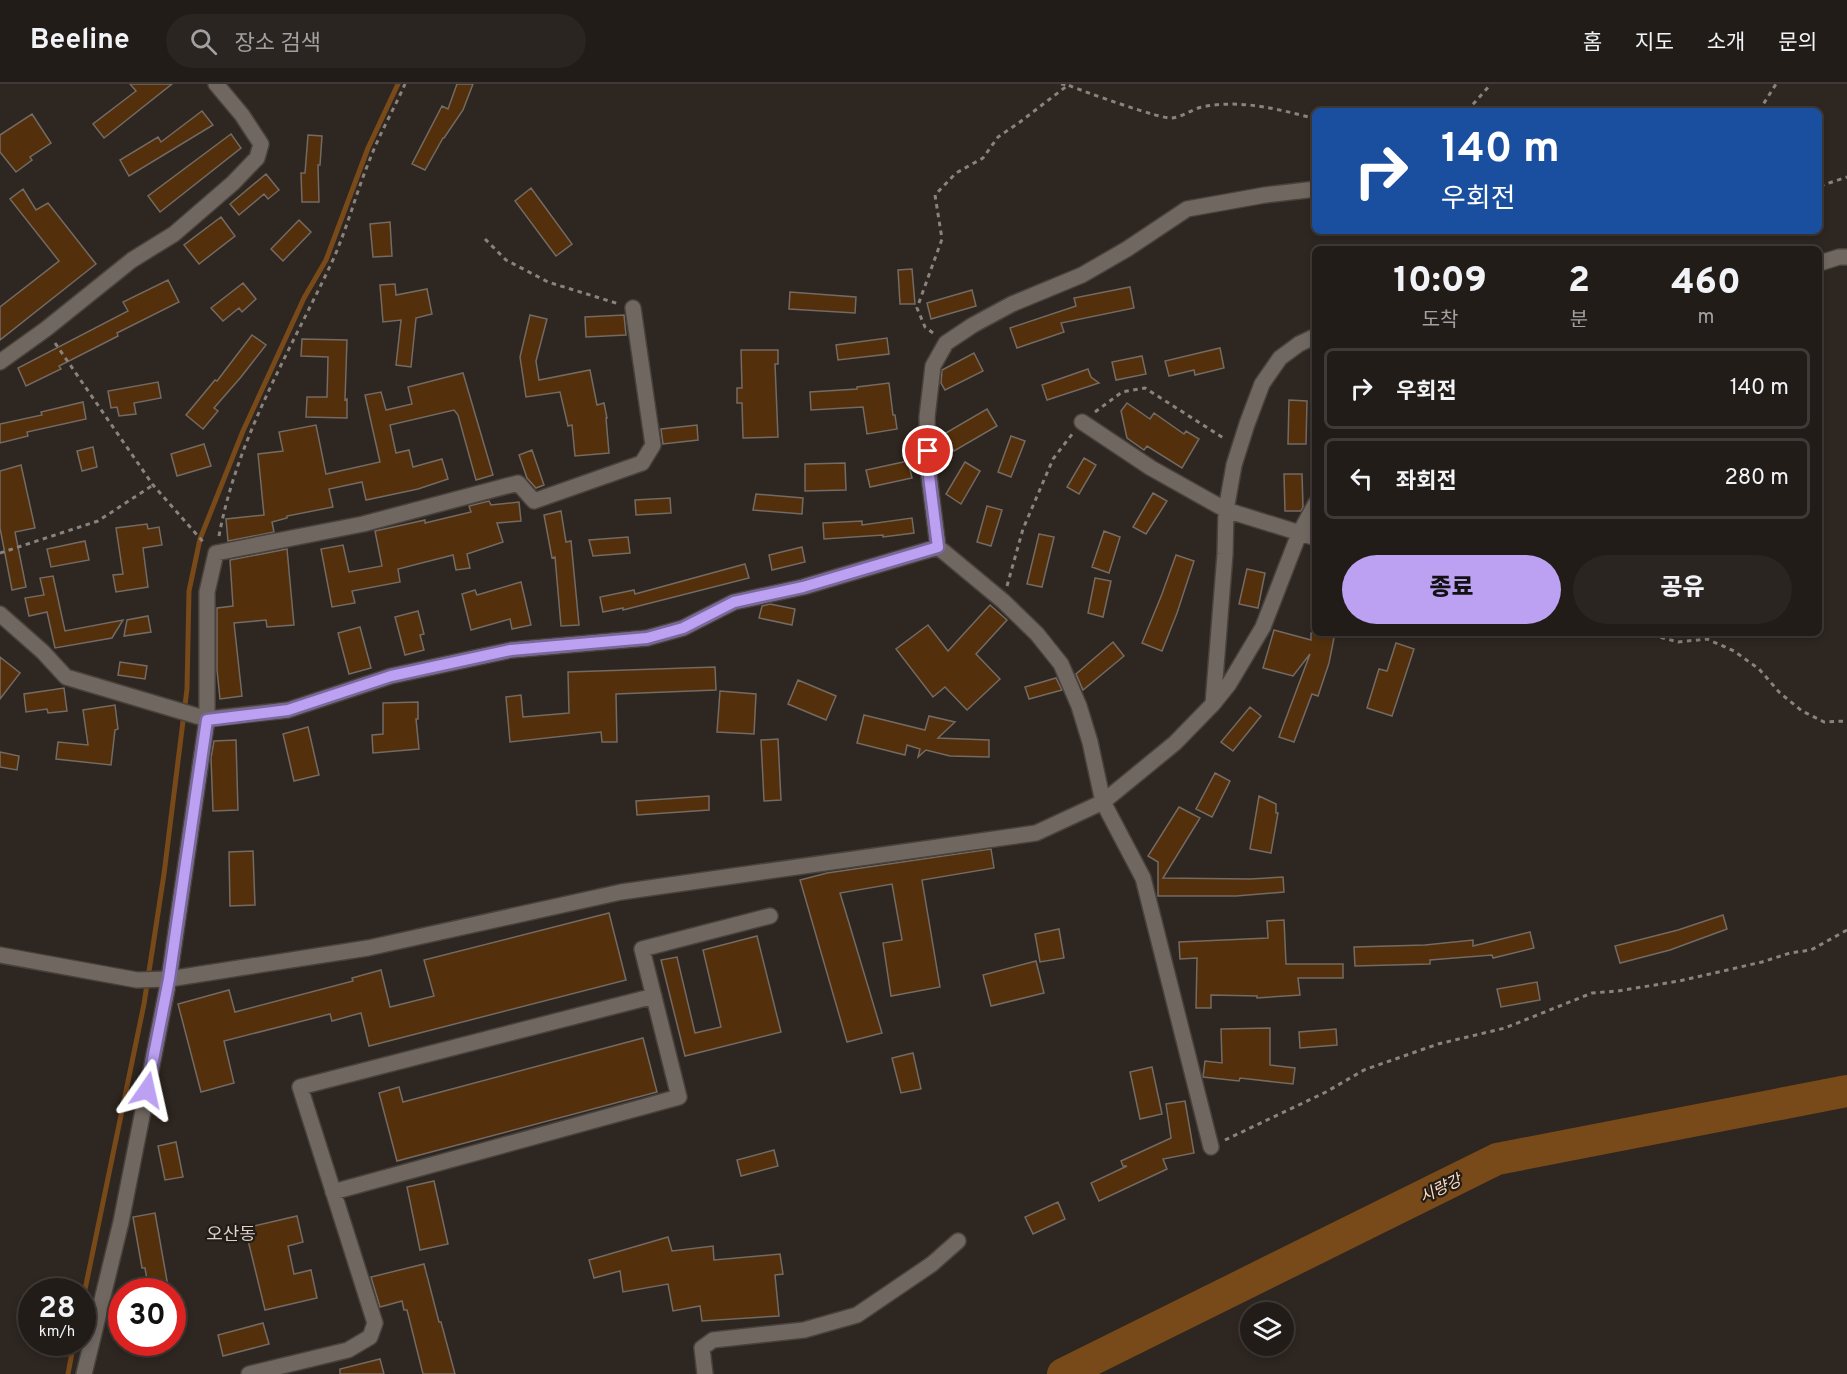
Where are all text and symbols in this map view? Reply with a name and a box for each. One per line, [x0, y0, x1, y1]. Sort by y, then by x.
search box [166, 14, 586, 68]
text: Beeline [30, 23, 130, 59]
icon: search [187, 25, 220, 58]
text: 홈 [1583, 30, 1602, 57]
text: 지도 [1635, 30, 1674, 57]
text: 소개 [1707, 30, 1745, 57]
text: 문의 [1778, 30, 1817, 57]
text: 장소 검색 [235, 31, 321, 58]
text: 140 m [1441, 124, 1560, 177]
icon: right [1342, 132, 1420, 210]
text: 우회전 [1441, 183, 1516, 217]
text: 10:09 [1393, 259, 1487, 305]
text: 2 [1568, 259, 1590, 305]
text: 460 [1671, 261, 1741, 307]
text: m [1698, 305, 1714, 331]
text: 도착 [1422, 308, 1458, 334]
text: 분 [1570, 308, 1588, 334]
icon: right [1345, 372, 1378, 405]
text: 140 m [1730, 375, 1789, 402]
text: 우회전 [1396, 379, 1457, 406]
pin [902, 425, 953, 476]
icon: arrive [911, 434, 944, 467]
icon: left [1345, 462, 1378, 495]
text: 280 m [1724, 465, 1789, 492]
text: 좌회전 [1396, 469, 1457, 496]
button: 종료 [1342, 555, 1561, 624]
button: 공유 [1573, 555, 1792, 624]
position arrow [115, 1058, 179, 1122]
water label: 시량강 [1417, 1170, 1467, 1208]
district label: 오산동 [206, 1224, 256, 1247]
speed limit sign: 30 [108, 1278, 186, 1356]
text: 28 [38, 1291, 76, 1328]
map controls [1240, 1302, 1294, 1356]
button: layers [1240, 1302, 1294, 1356]
text: km/h [39, 1323, 75, 1342]

